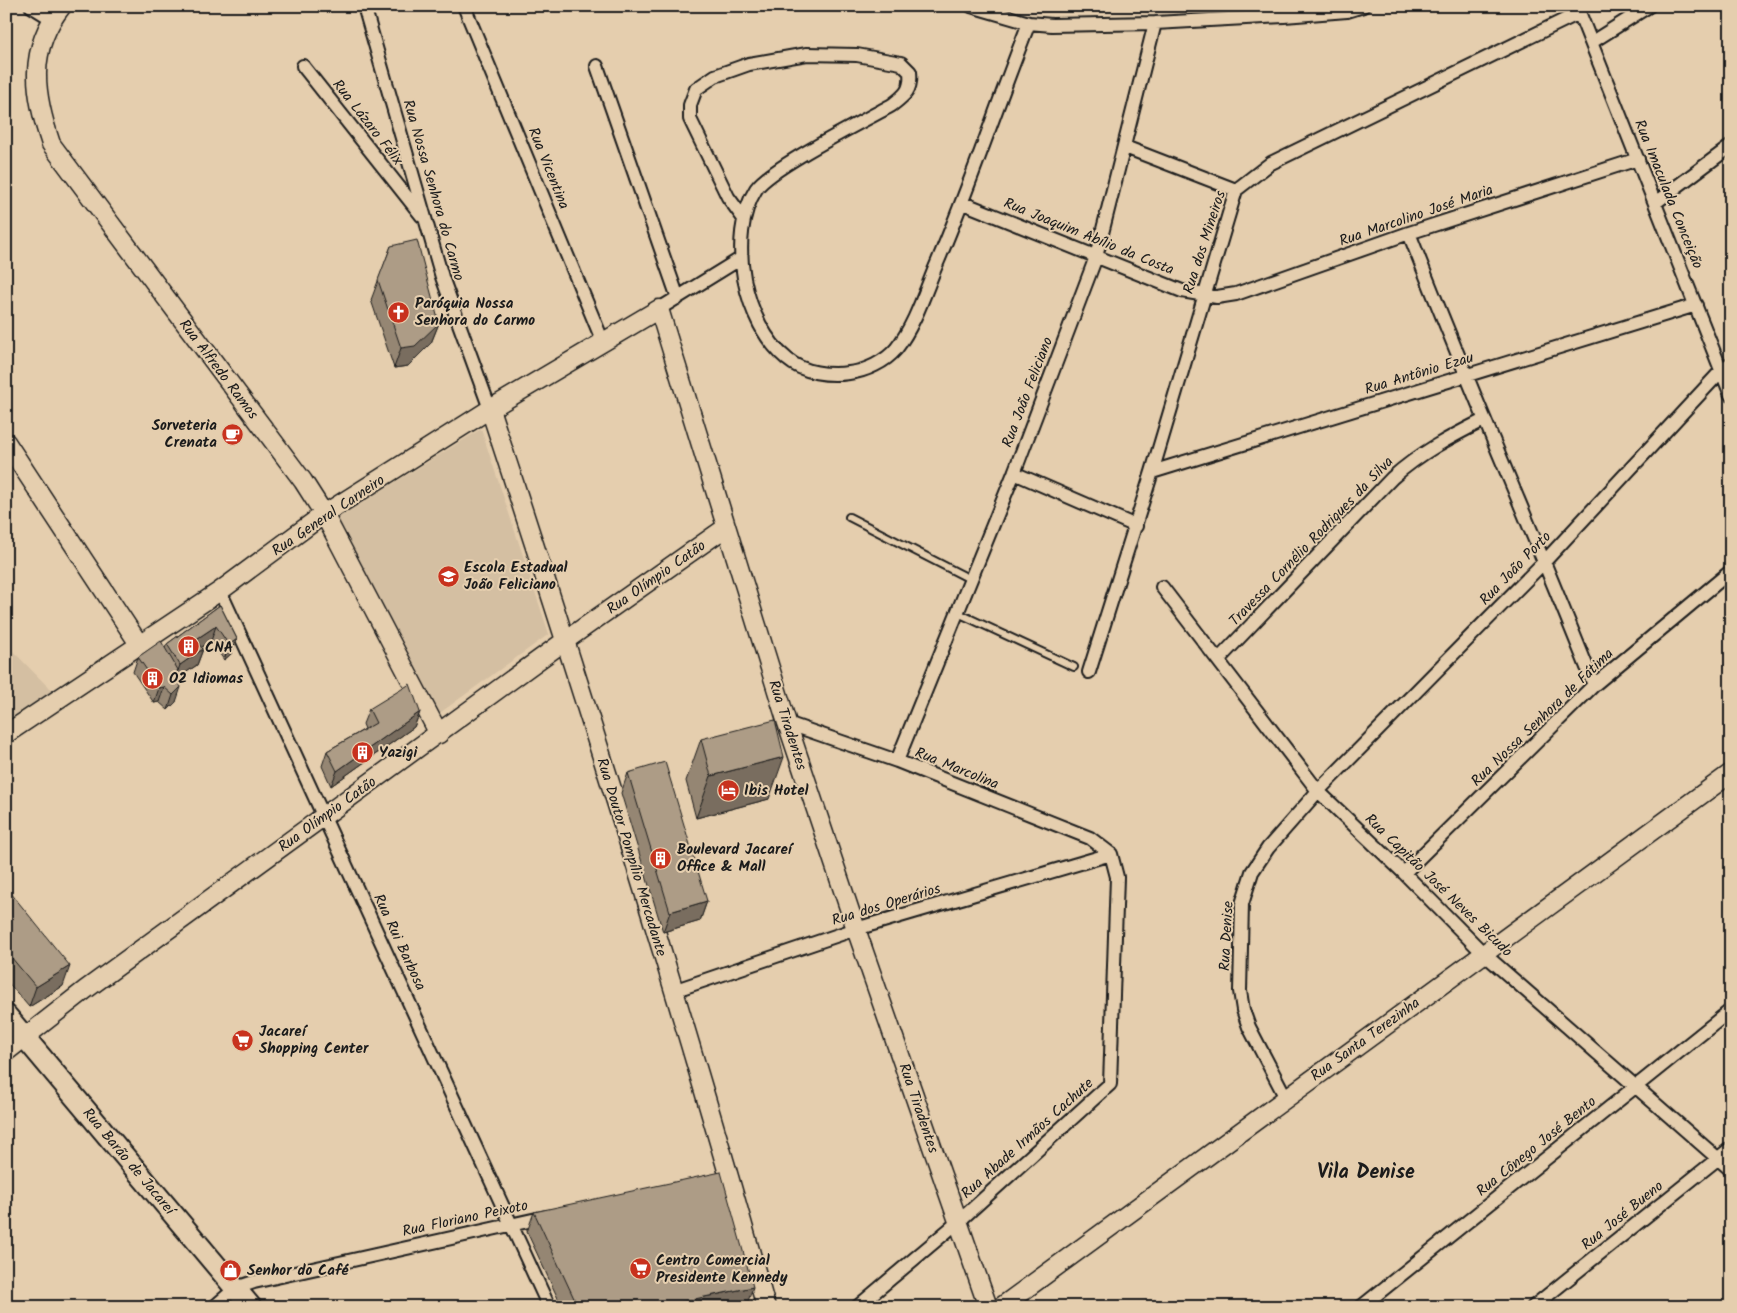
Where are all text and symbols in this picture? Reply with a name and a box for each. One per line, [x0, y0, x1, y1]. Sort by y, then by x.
street label: Rua Lázaro Félix [326, 74, 409, 171]
street label: Rua Nossa Senhora do Carmo [396, 97, 470, 284]
street label: Rua Imaculada Conceição [1627, 116, 1709, 273]
street label: Rua Vicentina [521, 124, 575, 213]
street label: Rua Marcolino José Maria [1336, 178, 1497, 254]
street label: Rua dos Mineiros [1177, 187, 1233, 297]
street label: Rua Joaquim Abílio da Costa [1000, 192, 1177, 282]
place label: Paróquia Nossa Senhora do Carmo [415, 292, 535, 333]
church icon: Paróquia Nossa Senhora do Carmo [387, 300, 411, 324]
street label: Rua Alfredo Ramos [172, 314, 264, 425]
street label: Rua João Feliciano [996, 333, 1060, 451]
street label: Rua Antônio Ezau [1362, 346, 1477, 402]
place label: Sorveteria Crenata [152, 414, 217, 455]
cafe icon: Sorveteria Crenata [221, 422, 245, 446]
street label: Travessa Cornélio Rodrigues da Silva [1224, 451, 1400, 632]
street label: Rua General Carneiro [267, 469, 390, 563]
street label: Rua João Porto [1474, 526, 1558, 611]
street label: Rua Olímpio Catão [602, 534, 711, 621]
place label: Escola Estadual João Feliciano [464, 556, 568, 597]
school or university icon: Escola Estadual João Feliciano [436, 564, 460, 588]
building icon: CNA [177, 635, 201, 659]
place label: CNA [205, 636, 233, 660]
street label: Rua Nossa Senhora de Fátima [1466, 643, 1620, 793]
building icon: O2 Idiomas [141, 666, 165, 690]
place label: O2 Idiomas [169, 667, 243, 691]
street label: Rua Tiradentes [761, 677, 813, 774]
building icon: Yazigi [351, 740, 375, 764]
place label: Yazigi [379, 741, 418, 765]
street label: Rua Marcolina [911, 741, 1002, 797]
street label: Rua Doutor Pompílio Mercadante [589, 755, 673, 960]
street label: Rua Olímpio Catão [273, 771, 382, 859]
hotel icon: Ibis Hotel [716, 778, 740, 802]
place label: Ibis Hotel [744, 779, 809, 803]
street label: Rua Capitão José Neves Bicudo [1359, 808, 1518, 963]
place label: Boulevard Jacareí Office & Mall [677, 838, 795, 879]
building icon: Boulevard Jacareí Office & Mall [649, 846, 673, 870]
street label: Rua dos Operários [829, 877, 944, 933]
street label: Rua Rui Barbosa [366, 890, 432, 995]
street label: Rua Denise [1213, 900, 1241, 972]
street label: Rua Santa Terezinha [1306, 992, 1425, 1088]
place label: Jacareí Shopping Center [259, 1020, 369, 1061]
supermarket icon: Jacareí Shopping Center [231, 1028, 255, 1052]
street label: Rua Tiradentes [891, 1060, 945, 1157]
street label: Rua Abade Irmãos Cachute [956, 1072, 1100, 1205]
street label: Rua Cônego José Bento [1471, 1090, 1602, 1203]
street label: Rua Barão de Jacareí [76, 1103, 182, 1222]
district label: Vila Denise [1317, 1157, 1415, 1189]
street label: Rua José Bueno [1576, 1175, 1669, 1257]
street label: Rua Floriano Peixoto [400, 1194, 530, 1244]
place label: Centro Comercial Presidente Kennedy [656, 1249, 788, 1290]
supermarket icon: Centro Comercial Presidente Kennedy [628, 1257, 652, 1281]
shop icon: Senhor do Café [219, 1258, 243, 1282]
place label: Senhor do Café [247, 1259, 350, 1283]

